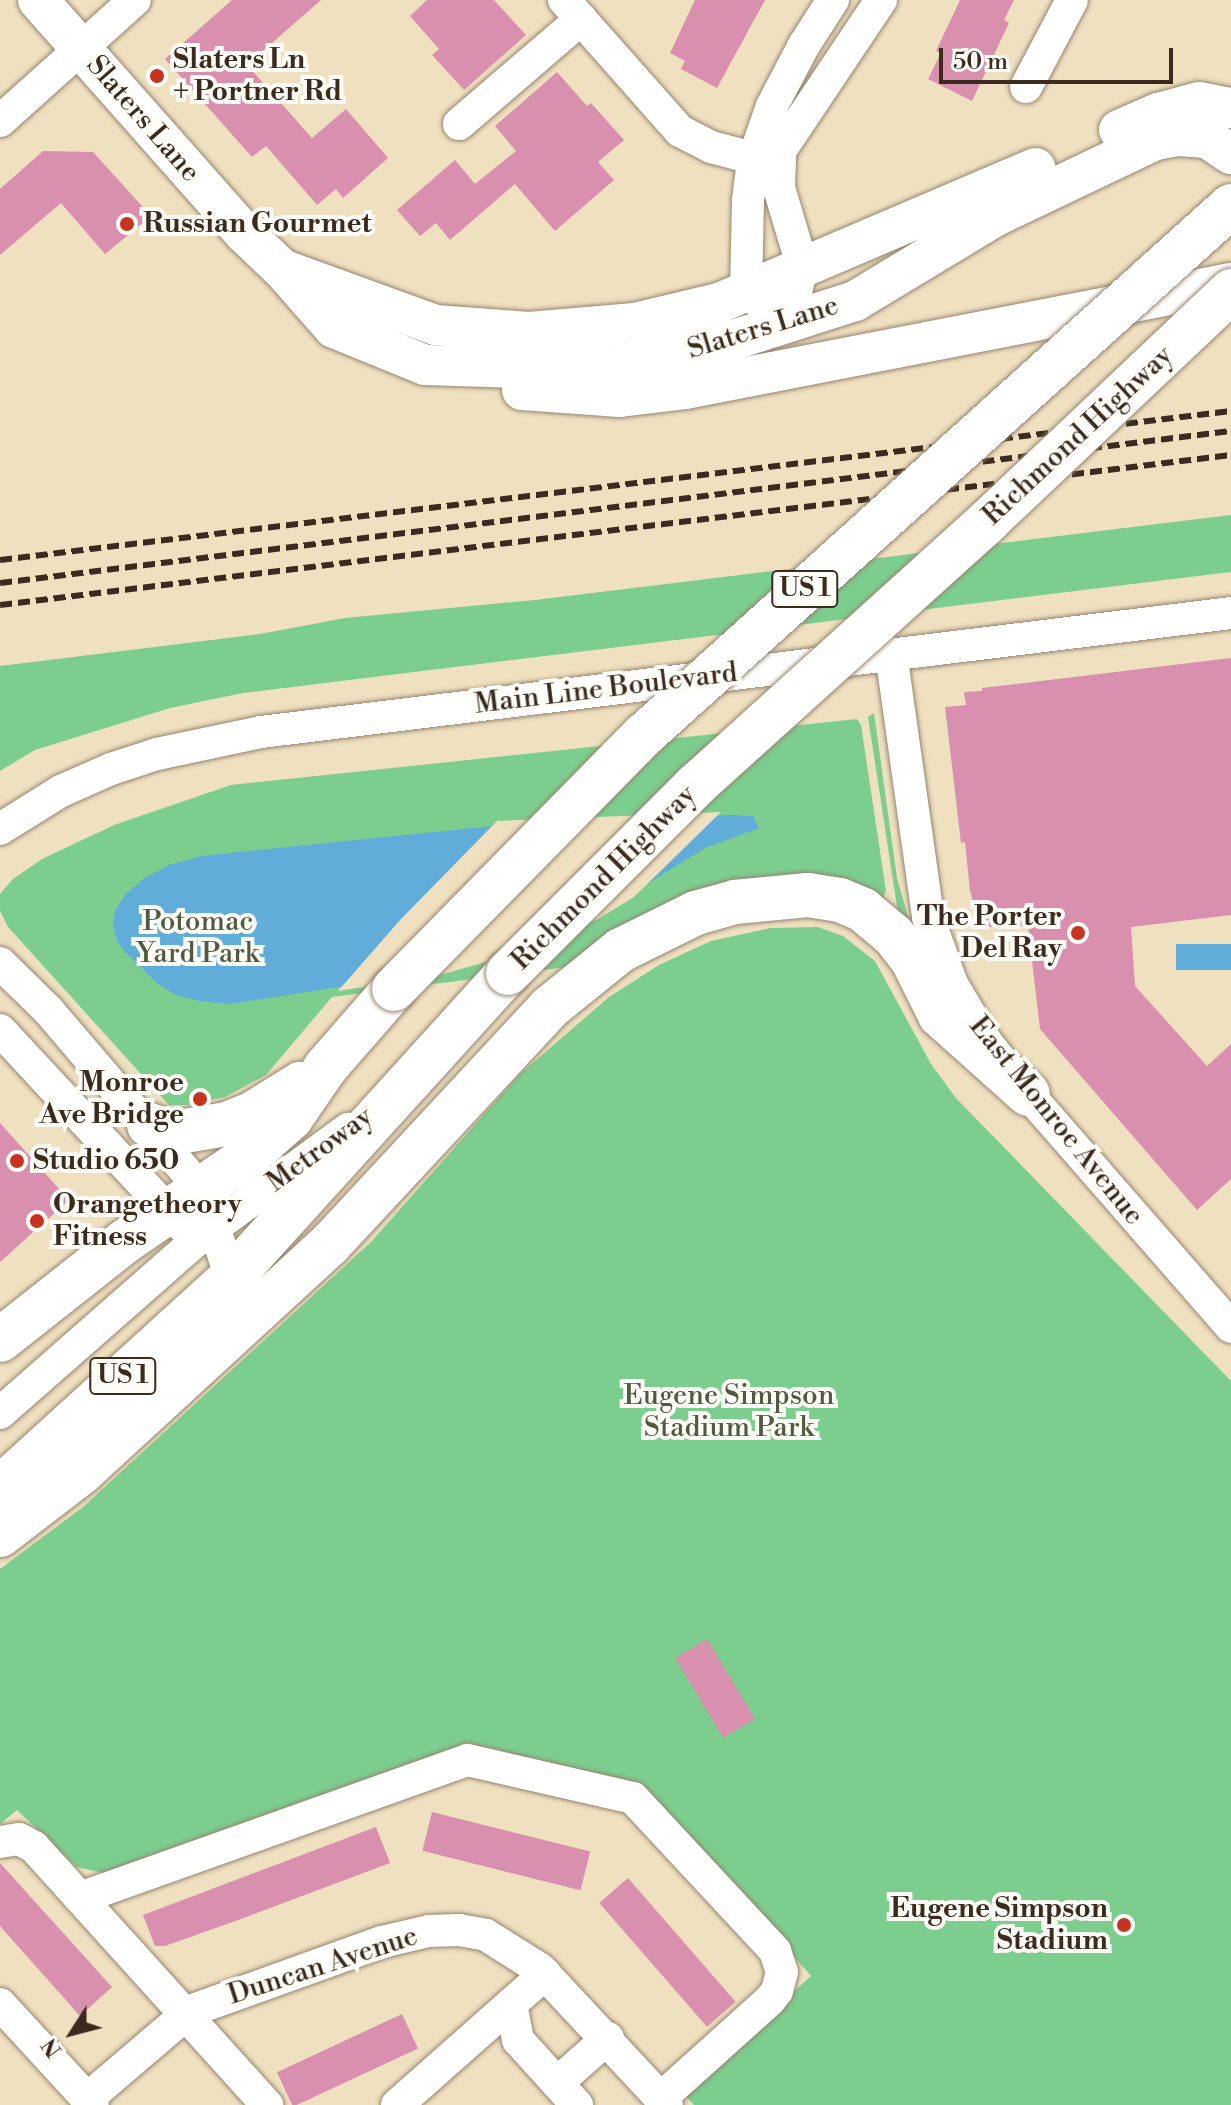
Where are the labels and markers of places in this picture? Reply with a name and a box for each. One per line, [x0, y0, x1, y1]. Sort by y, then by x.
place label: Slaters Ln + Portner Rd [173, 43, 342, 109]
marker: Slaters Ln + Portner Rd [148, 67, 166, 85]
place label: Russian Gourmet [143, 207, 371, 241]
marker: Russian Gourmet [118, 215, 136, 233]
place label: The Porter Del Ray [917, 900, 1062, 966]
marker: The Porter Del Ray [1069, 924, 1087, 942]
place label: Monroe Ave Bridge [39, 1066, 184, 1132]
marker: Monroe Ave Bridge [191, 1090, 209, 1108]
place label: Studio 650 [33, 1144, 179, 1178]
marker: Studio 650 [8, 1152, 26, 1170]
place label: Orangetheory Fitness [53, 1188, 242, 1254]
marker: Orangetheory Fitness [28, 1212, 46, 1230]
place label: Eugene Simpson Stadium [890, 1892, 1108, 1958]
marker: Eugene Simpson Stadium [1115, 1916, 1133, 1934]

